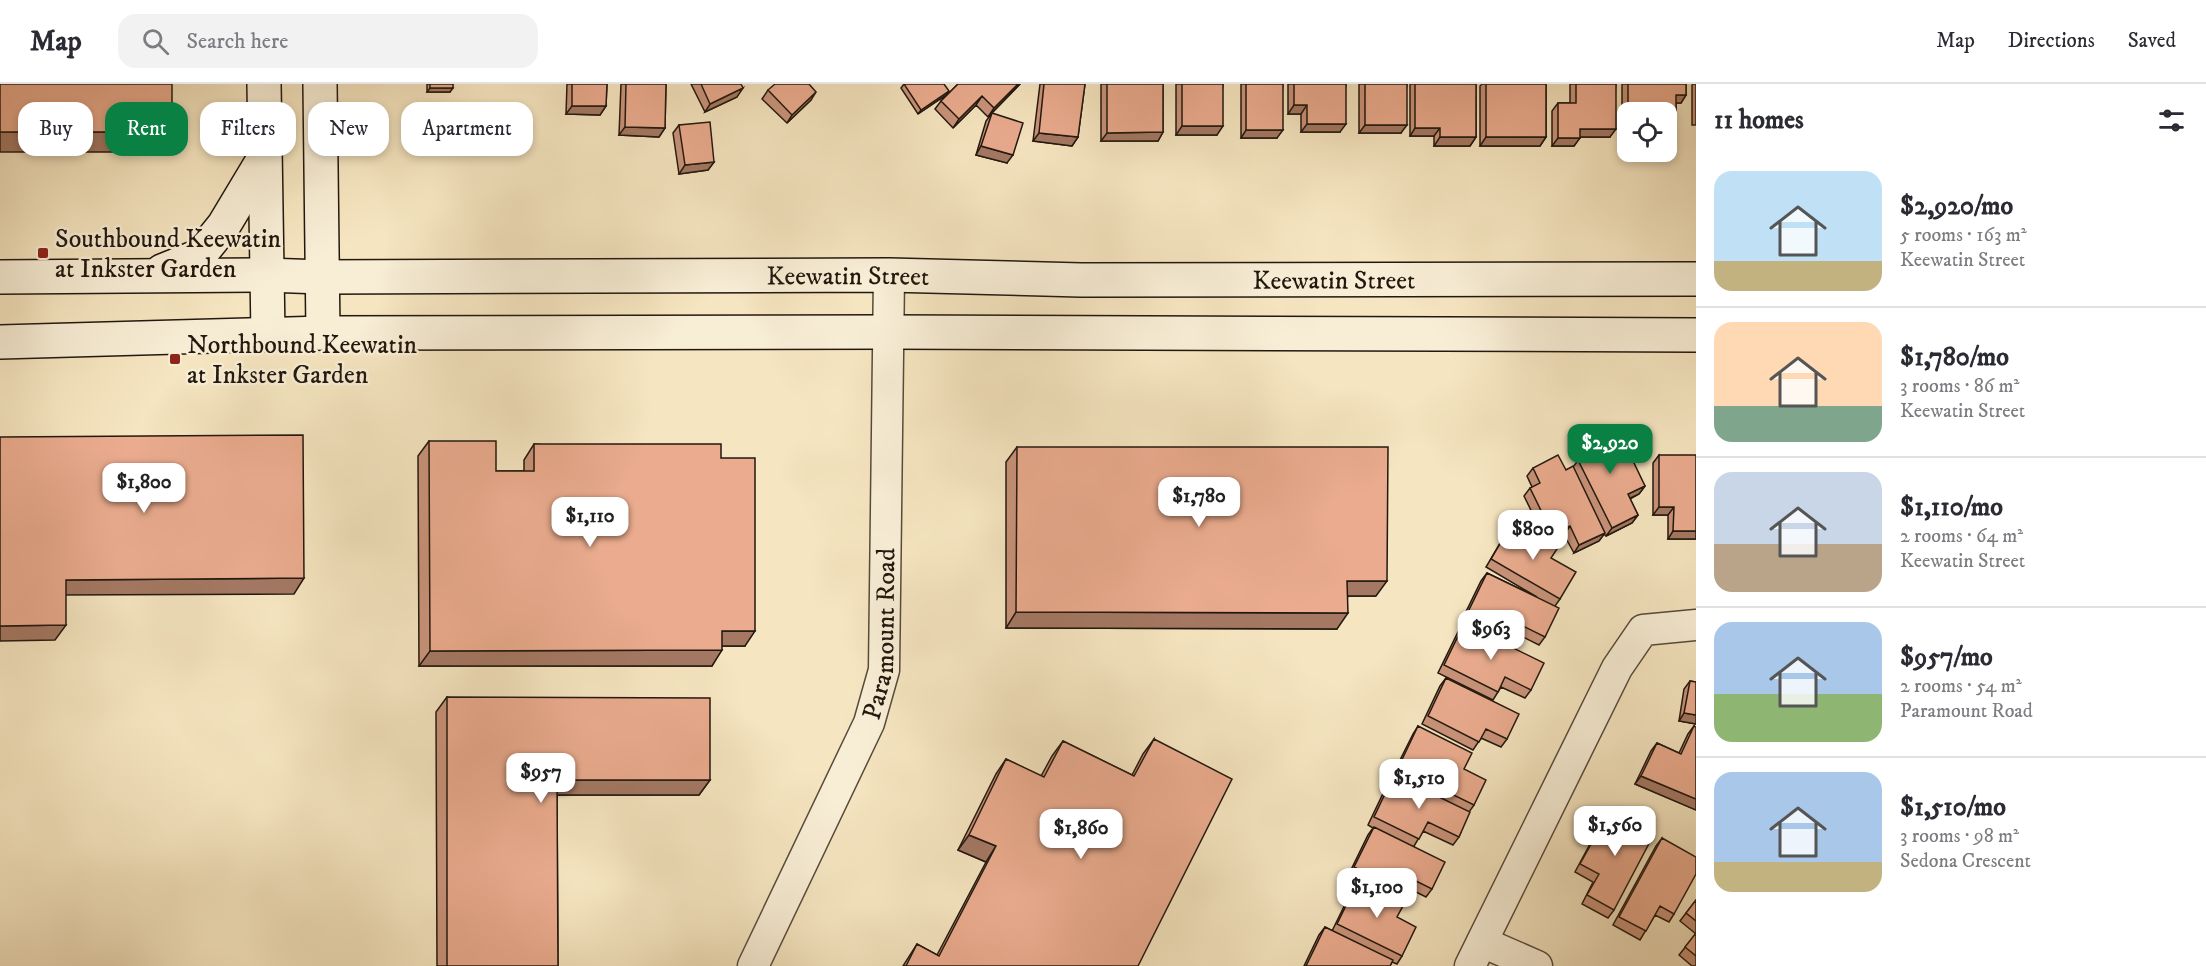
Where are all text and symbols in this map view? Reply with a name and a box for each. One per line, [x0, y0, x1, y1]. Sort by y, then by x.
search box [118, 14, 538, 68]
text: Map [30, 24, 82, 59]
icon: search [139, 25, 172, 58]
text: Search here [187, 28, 288, 55]
text: Map [1936, 28, 1975, 54]
text: Directions [2008, 28, 2095, 54]
text: Saved [2128, 28, 2176, 54]
chip: Buy [18, 102, 93, 156]
chip: Rent [105, 102, 188, 156]
chip: Filters [200, 102, 296, 156]
chip: New [308, 102, 389, 156]
chip: Apartment [401, 102, 533, 156]
map controls [1617, 102, 1677, 162]
button: locate [1617, 102, 1677, 162]
text: 11 homes [1714, 104, 1804, 137]
icon: filters [2155, 104, 2188, 137]
text: $2,920/mo [1900, 190, 2013, 223]
icon: home [1762, 195, 1834, 267]
place label: Southbound Keewatin at Inkster Garden [55, 223, 281, 286]
text: 5 rooms · 163 m² [1900, 223, 2027, 248]
marker: Southbound Keewatin at Inkster Garden [36, 246, 50, 260]
text: Keewatin Street [1900, 248, 2025, 273]
street label: Keewatin Street [766, 260, 930, 294]
street label: Keewatin Street [1252, 264, 1415, 298]
place label: Northbound Keewatin at Inkster Garden [187, 329, 418, 392]
text: $1,780/mo [1900, 341, 2009, 374]
icon: home [1762, 346, 1834, 418]
marker: Northbound Keewatin at Inkster Garden [168, 352, 182, 366]
text: 3 rooms · 86 m² [1900, 374, 2019, 399]
text: Keewatin Street [1900, 399, 2025, 424]
pin: $2,920 [1561, 424, 1659, 475]
text: $2,920 [1582, 431, 1638, 456]
pin: $1,800 [95, 463, 193, 514]
text: $1,800 [116, 470, 172, 495]
pin: $1,780 [1150, 477, 1248, 528]
text: $1,780 [1172, 484, 1226, 509]
text: $1,110/mo [1900, 491, 2003, 524]
icon: home [1762, 496, 1834, 568]
pin: $1,110 [541, 497, 639, 548]
text: $1,110 [565, 504, 615, 529]
pin: $800 [1497, 510, 1569, 561]
text: $800 [1512, 517, 1554, 542]
text: 2 rooms · 64 m² [1900, 524, 2023, 549]
street label: Paramount Road [856, 548, 904, 724]
text: Keewatin Street [1900, 549, 2025, 574]
pin: $963 [1455, 610, 1527, 661]
text: $963 [1472, 617, 1510, 642]
text: $957/mo [1900, 641, 1993, 674]
icon: home [1762, 646, 1834, 718]
text: 2 rooms · 54 m² [1900, 674, 2022, 699]
text: Paramount Road [1900, 699, 2033, 724]
pin: $957 [505, 753, 577, 804]
pin: $1,510 [1370, 759, 1468, 810]
text: $957 [520, 760, 562, 785]
text: $1,510 [1393, 766, 1445, 791]
text: $1,510/mo [1900, 791, 2006, 824]
icon: home [1762, 796, 1834, 868]
pin: $1,560 [1566, 806, 1664, 857]
pin: $1,860 [1032, 809, 1130, 860]
text: $1,560 [1588, 813, 1642, 838]
text: $1,860 [1054, 816, 1108, 841]
text: 3 rooms · 98 m² [1900, 824, 2019, 849]
text: Sedona Crescent [1900, 849, 2031, 874]
pin: $1,100 [1328, 868, 1426, 919]
text: $1,100 [1351, 875, 1403, 900]

